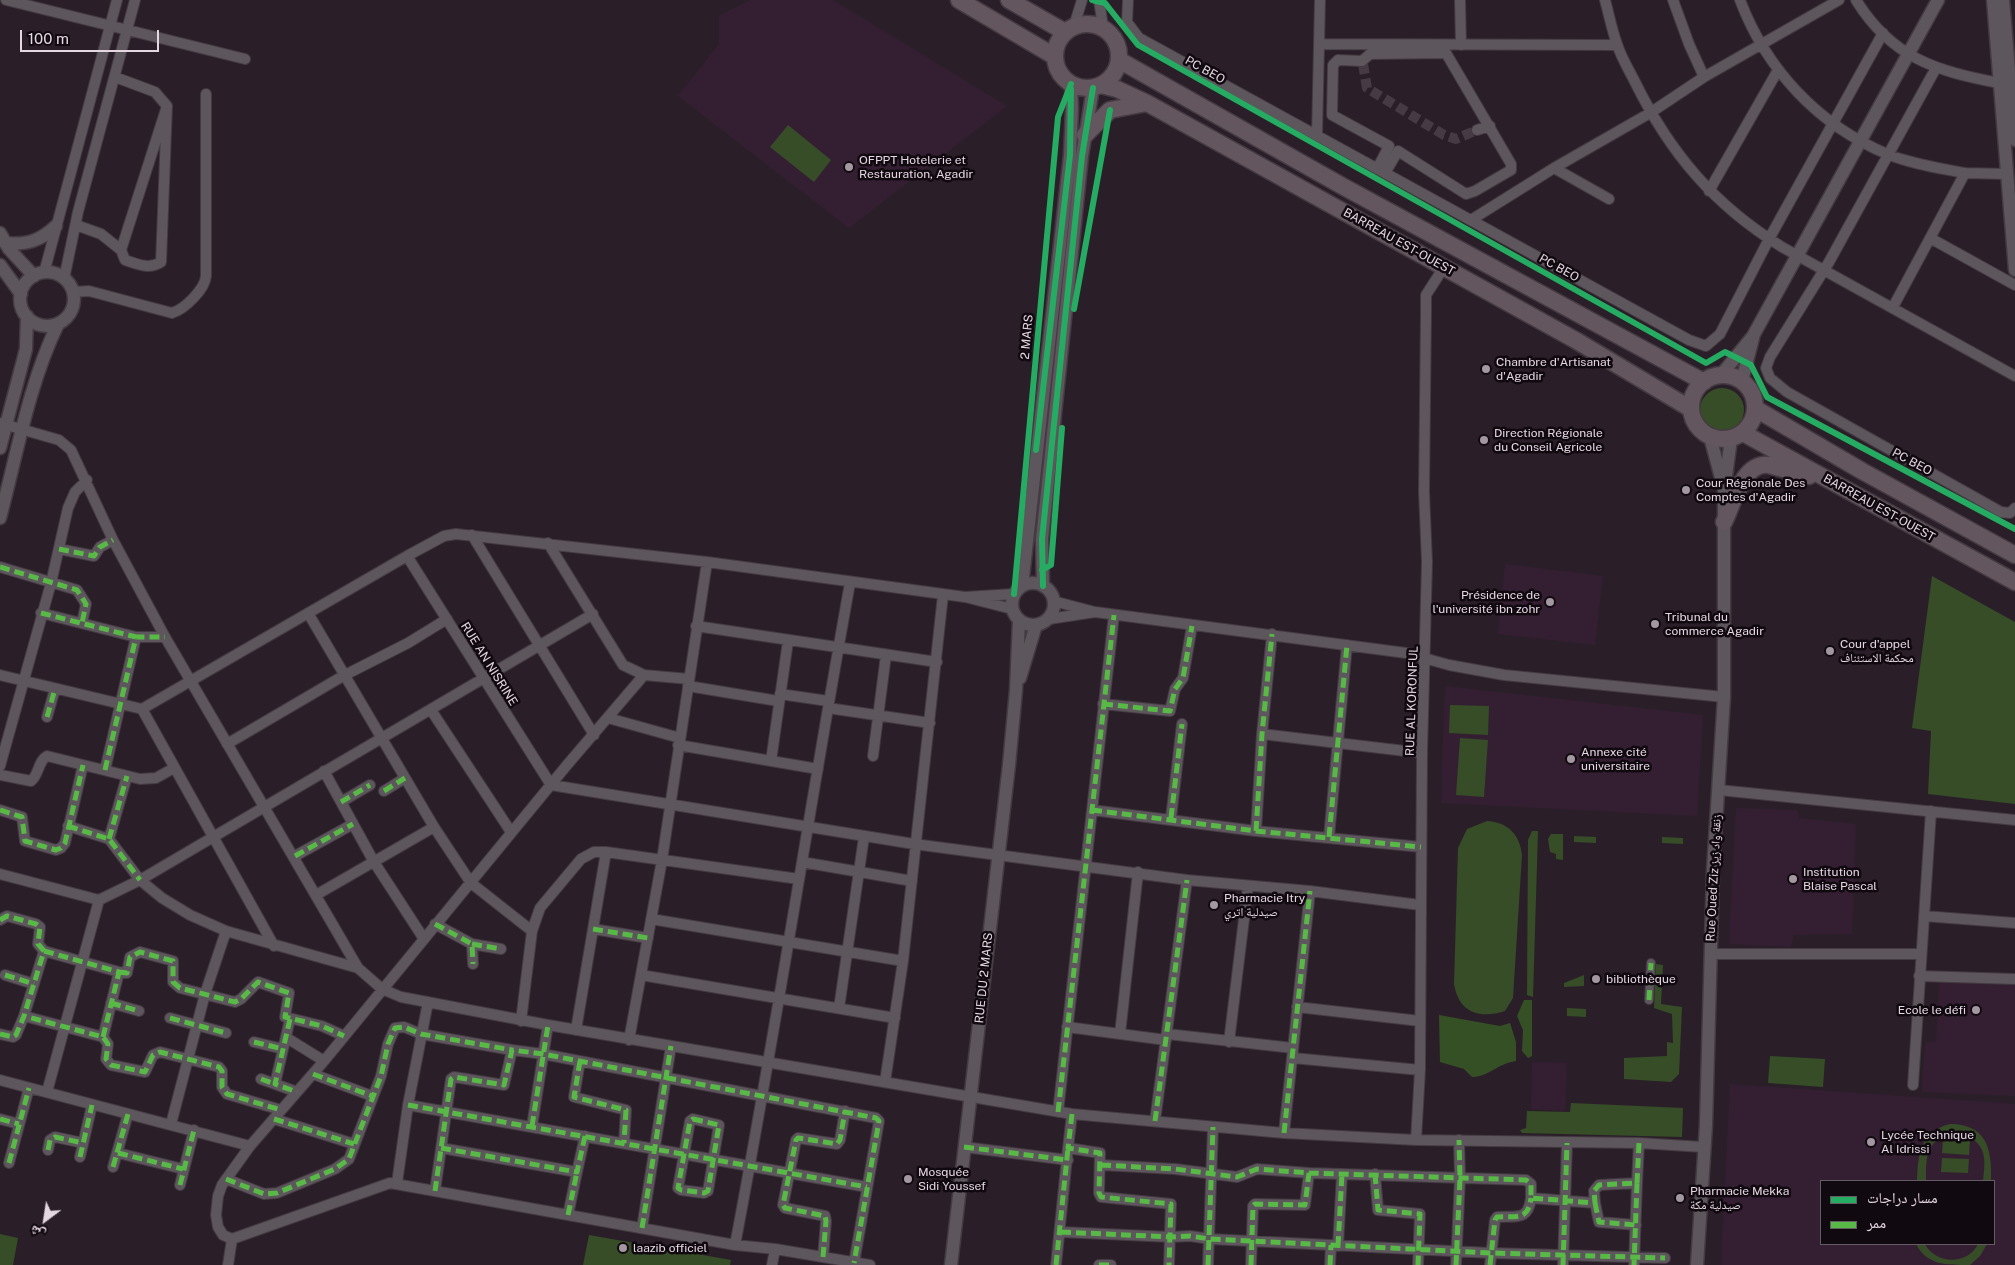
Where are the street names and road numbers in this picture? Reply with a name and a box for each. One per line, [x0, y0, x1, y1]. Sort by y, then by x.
street label: PC BEO [1183, 53, 1227, 87]
street label: BARREAU EST-OUEST [1341, 205, 1457, 279]
street label: PC BEO [1537, 251, 1581, 285]
street label: 2 MARS [1018, 314, 1036, 360]
street label: PC BEO [1890, 445, 1934, 479]
street label: BARREAU EST-OUEST [1821, 471, 1937, 545]
street label: RUE AN NISRINE [458, 620, 520, 708]
street label: RUE AL KORONFUL [1403, 646, 1421, 756]
street label: Rue Oued Ziz زنقة واد زيز [1703, 814, 1725, 942]
street label: RUE DU 2 MARS [972, 932, 996, 1024]

